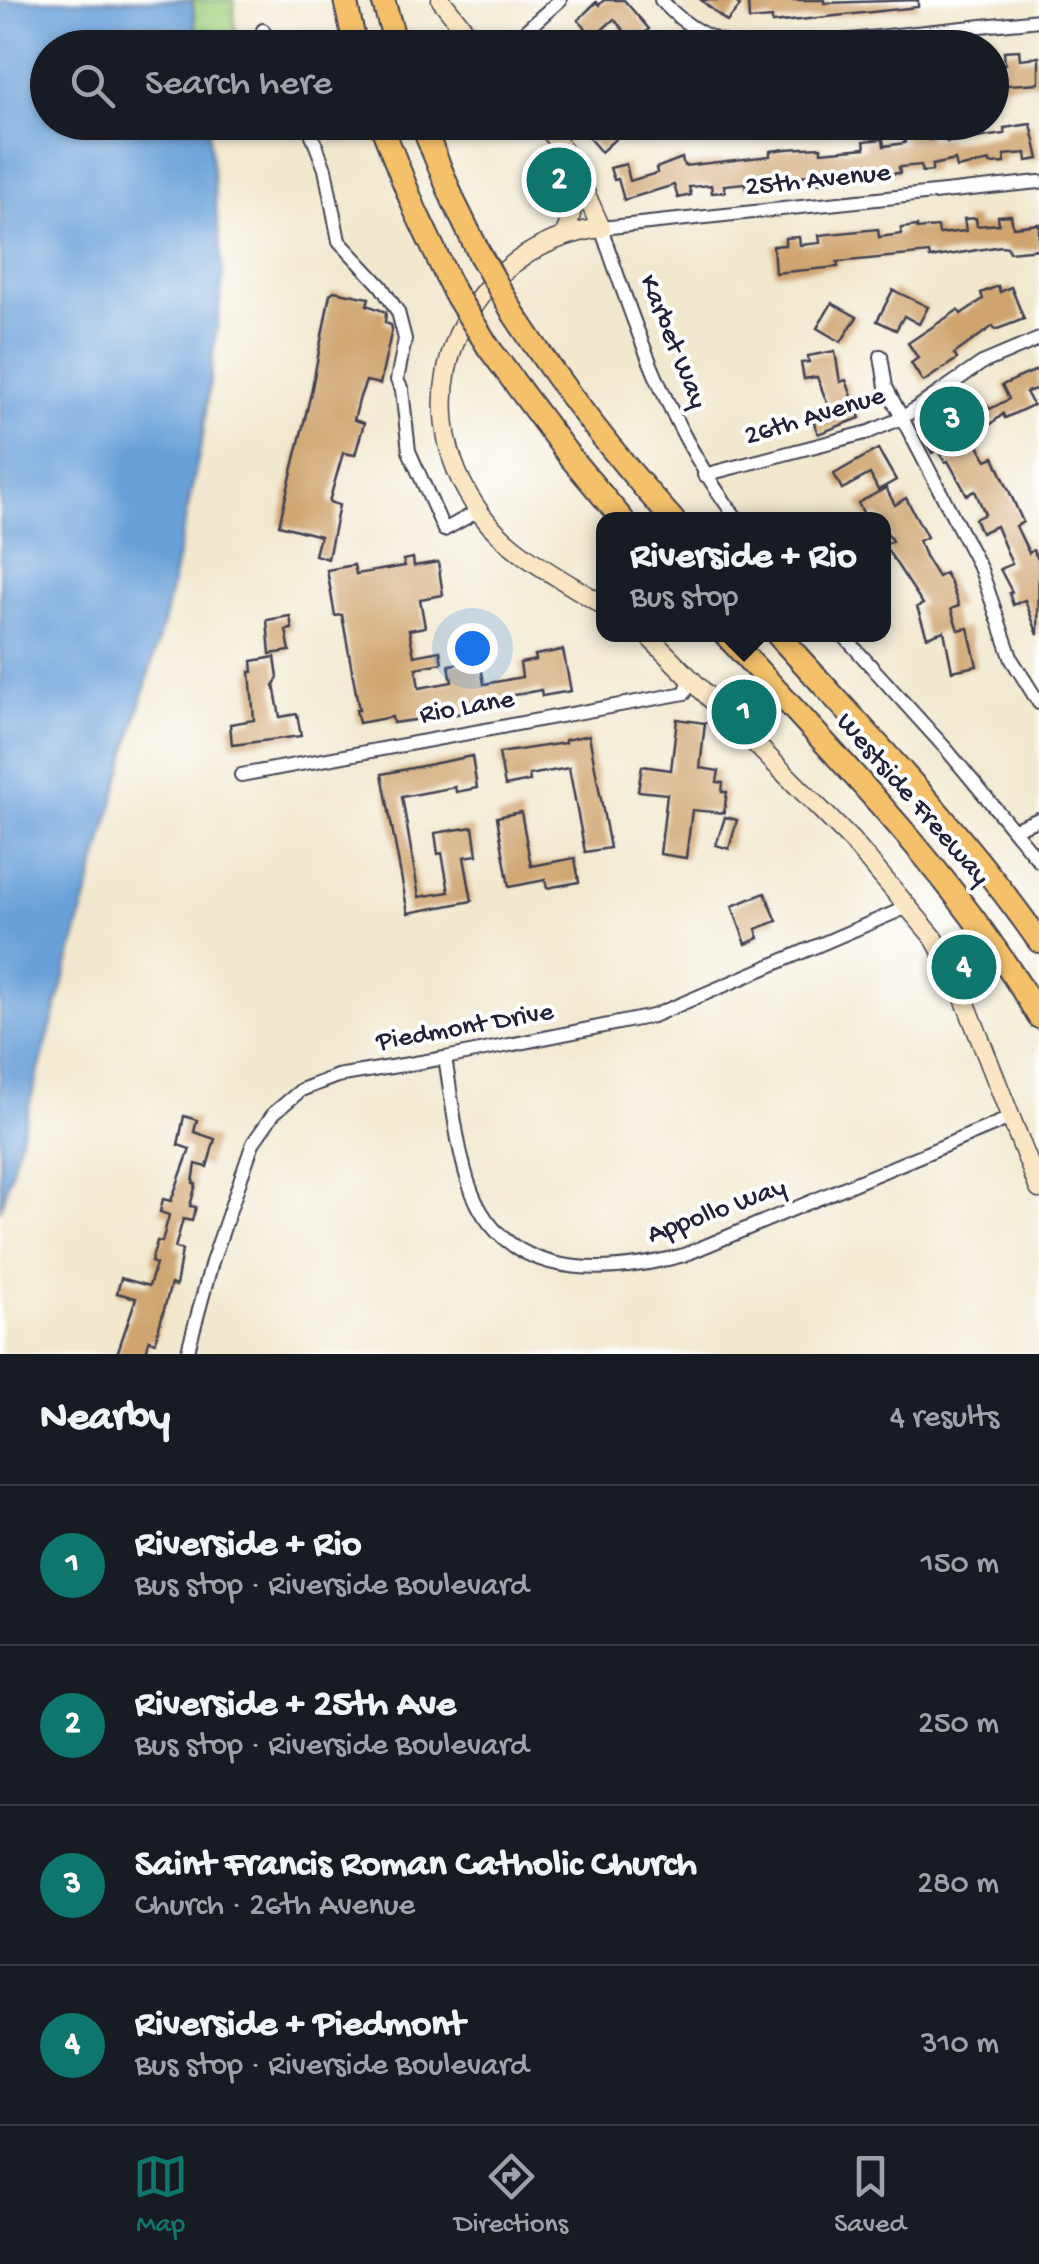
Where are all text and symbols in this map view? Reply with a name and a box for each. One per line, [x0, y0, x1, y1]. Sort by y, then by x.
search box [30, 30, 1009, 140]
icon: search [65, 58, 120, 113]
text: Search here [145, 63, 332, 107]
pin: 2 [526, 142, 592, 218]
street label: 25th Avenue [744, 157, 893, 205]
street label: Karbet Way [630, 270, 714, 414]
street label: 26th Avenue [741, 380, 890, 454]
pin: 3 [920, 382, 984, 456]
popup [596, 512, 891, 642]
text: Riverside + Rio [630, 536, 857, 580]
text: Bus stop [630, 580, 738, 618]
your location [447, 623, 498, 674]
pin: 1 [712, 674, 776, 750]
street label: Rio Lane [417, 683, 517, 733]
street label: Westside Freeway [828, 707, 996, 893]
pin: 4 [932, 930, 996, 1004]
street label: Piedmont Drive [373, 996, 557, 1060]
street label: Appollo Way [643, 1172, 791, 1252]
text: Nearby [40, 1395, 170, 1444]
text: 4 results [890, 1400, 999, 1438]
text: Riverside + Rio [135, 1524, 361, 1568]
text: 1 [66, 1546, 79, 1584]
text: 150 m [921, 1546, 999, 1584]
text: Bus stop · Riverside Boulevard [135, 1568, 529, 1606]
text: Riverside + 25th Ave [135, 1684, 456, 1728]
text: 2 [65, 1706, 80, 1744]
text: 250 m [918, 1706, 999, 1744]
text: Bus stop · Riverside Boulevard [135, 1728, 529, 1766]
text: Saint Francis Roman Catholic Church [135, 1844, 697, 1888]
text: 3 [64, 1866, 81, 1904]
text: 280 m [917, 1866, 999, 1904]
text: Church · 26th Avenue [135, 1888, 415, 1926]
text: Riverside + Piedmont [135, 2004, 465, 2048]
text: 4 [65, 2026, 80, 2064]
text: 310 m [921, 2026, 999, 2064]
text: Bus stop · Riverside Boulevard [135, 2048, 529, 2086]
tab: Map [133, 2149, 188, 2242]
tab: Directions [454, 2149, 568, 2242]
tab: Saved [834, 2149, 906, 2242]

